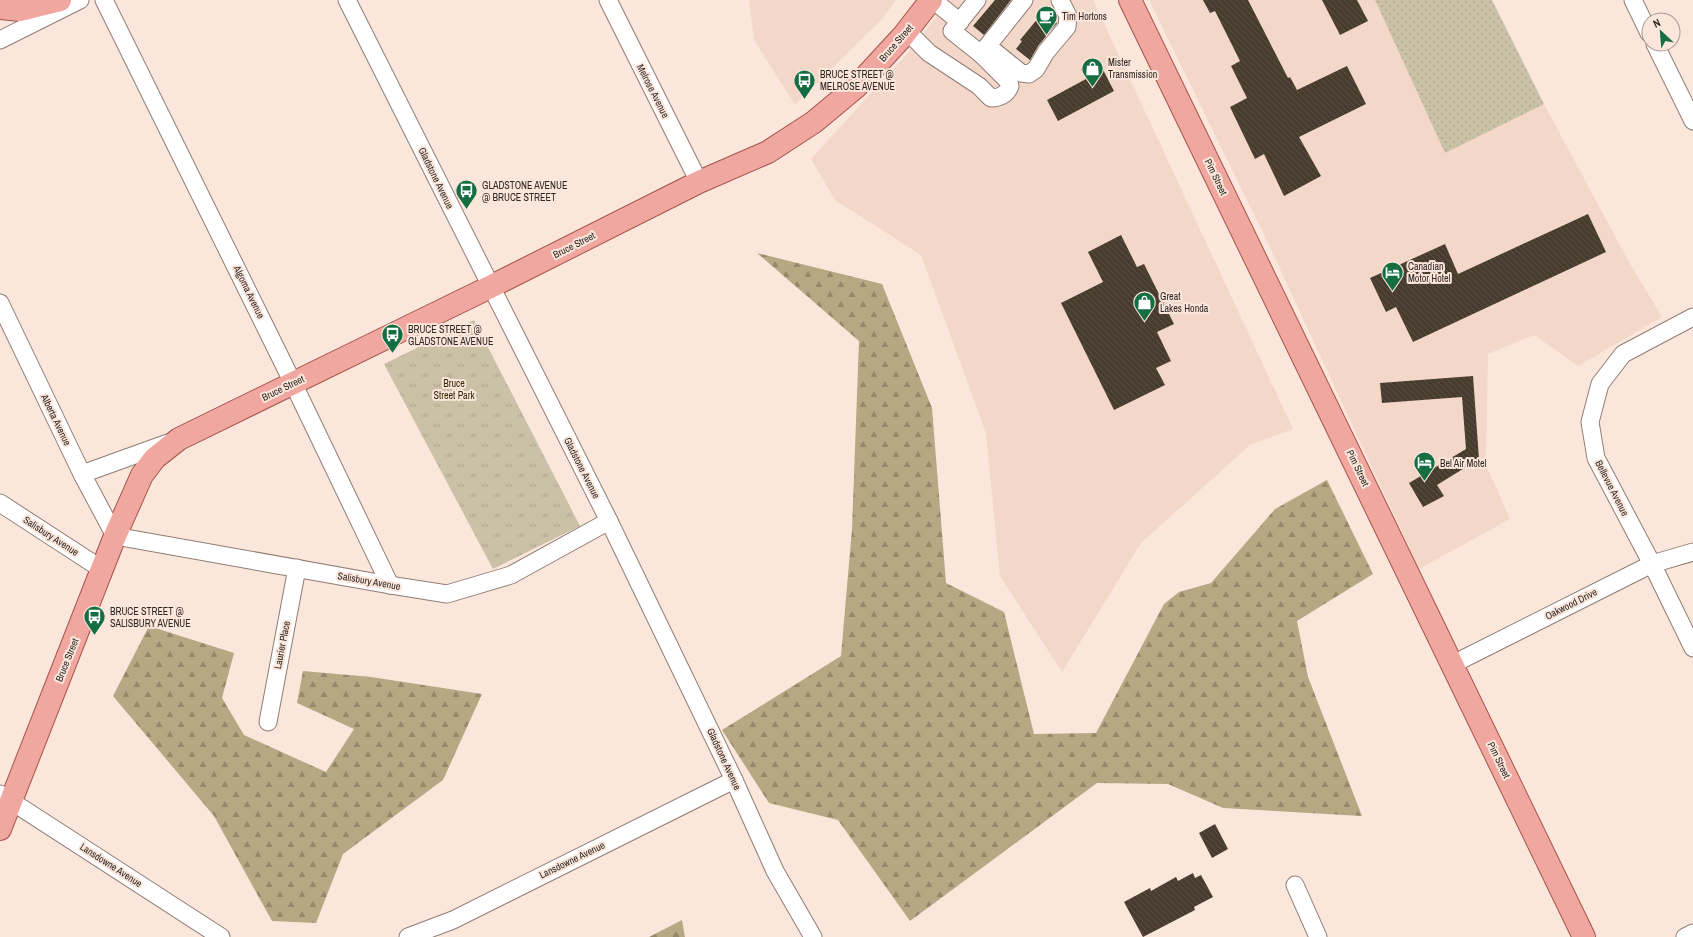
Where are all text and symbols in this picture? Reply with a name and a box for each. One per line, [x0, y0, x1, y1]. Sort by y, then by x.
cafe icon: Tim Hortons [1033, 3, 1059, 36]
place label: Tim Hortons [1062, 10, 1107, 23]
north arrow [1641, 12, 1681, 52]
text: N [1651, 15, 1663, 31]
street label: Bruce Street [876, 21, 916, 64]
shop icon: Mister Transmission [1080, 55, 1106, 88]
place label: Mister Transmission [1108, 56, 1157, 81]
street label: Melrose Avenue [634, 62, 672, 120]
bus stop icon: BRUCE STREET @ MELROSE AVENUE [791, 67, 817, 100]
place label: BRUCE STREET @ MELROSE AVENUE [820, 68, 895, 93]
street label: Gladstone Avenue [415, 145, 457, 211]
street label: Pim Street [1202, 157, 1231, 198]
bus stop icon: GLADSTONE AVENUE @ BRUCE STREET [454, 178, 480, 211]
place label: GLADSTONE AVENUE @ BRUCE STREET [482, 179, 567, 204]
street label: Bruce Street [551, 229, 598, 261]
hotel icon: Canadian Motor Hotel [1379, 259, 1405, 292]
place label: Canadian Motor Hotel [1408, 260, 1451, 285]
street label: Algoma Avenue [230, 262, 268, 321]
shop icon: Great Lakes Honda [1132, 289, 1158, 322]
place label: Great Lakes Honda [1160, 290, 1209, 315]
bus stop icon: BRUCE STREET @ GLADSTONE AVENUE [380, 322, 406, 355]
place label: BRUCE STREET @ GLADSTONE AVENUE [408, 323, 493, 348]
street label: Bruce Street [260, 372, 307, 404]
park label: Bruce Street Park [433, 377, 475, 402]
street label: Alberta Avenue [38, 391, 74, 448]
street label: Gladstone Avenue [561, 435, 603, 501]
street label: Pim Street [1344, 448, 1373, 489]
hotel icon: Bel Air Motel [1412, 450, 1438, 483]
place label: Bel Air Motel [1440, 457, 1487, 470]
street label: Bellevue Avenue [1592, 458, 1632, 518]
street label: Salisbury Avenue [21, 513, 82, 559]
street label: Salisbury Avenue [337, 569, 402, 593]
street label: Oakwood Drive [1543, 585, 1600, 623]
bus stop icon: BRUCE STREET @ SALISBURY AVENUE [82, 604, 108, 637]
place label: BRUCE STREET @ SALISBURY AVENUE [110, 605, 191, 630]
street label: Laurier Place [271, 619, 293, 670]
street label: Bruce Street [52, 636, 82, 684]
street label: Gladstone Avenue [704, 726, 744, 792]
street label: Pim Street [1485, 740, 1514, 781]
street label: Lansdowne Avenue [537, 838, 607, 882]
street label: Lansdowne Avenue [77, 840, 145, 890]

